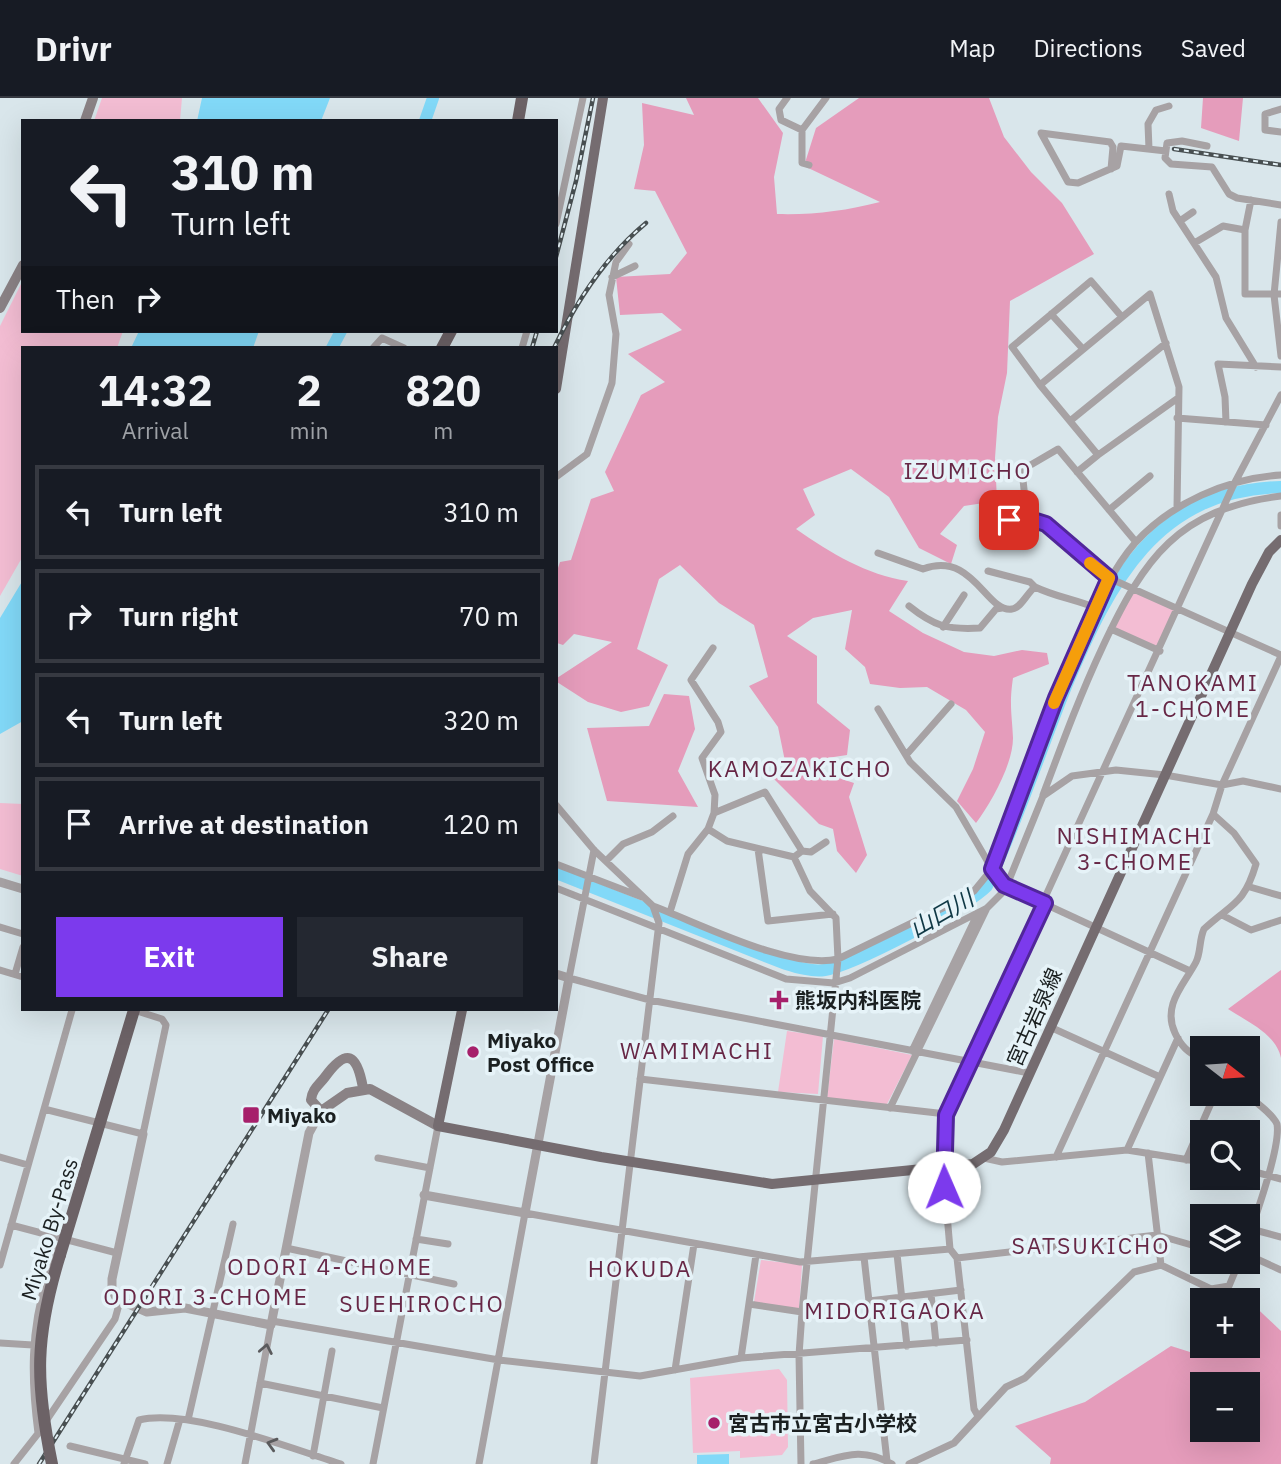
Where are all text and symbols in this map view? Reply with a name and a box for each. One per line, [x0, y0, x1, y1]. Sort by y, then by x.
text: Drivr [35, 27, 112, 70]
text: Map [949, 32, 995, 64]
text: Directions [1033, 32, 1143, 64]
text: Saved [1181, 32, 1246, 64]
text: 310 m [171, 140, 315, 203]
icon: left [56, 147, 147, 238]
text: Turn left [171, 202, 291, 244]
icon: right [129, 280, 167, 318]
text: Then [56, 282, 115, 316]
text: 14:32 [98, 363, 213, 418]
text: 2 [296, 363, 322, 418]
text: 820 [405, 363, 481, 418]
text: Arrival [122, 415, 189, 445]
text: min [290, 415, 328, 445]
text: m [433, 415, 453, 445]
district label: IZUMICHO [904, 455, 1032, 485]
pin [979, 490, 1039, 550]
icon: left [60, 493, 98, 531]
text: Turn left [119, 495, 222, 529]
text: 310 m [443, 495, 519, 529]
icon: arrive [990, 501, 1028, 539]
icon: right [60, 597, 98, 635]
text: Turn right [119, 599, 238, 633]
text: 70 m [459, 599, 519, 633]
district label: TANOKAMI 1-CHOME [1127, 667, 1259, 723]
icon: left [60, 701, 98, 739]
text: Turn left [119, 703, 222, 737]
text: 320 m [443, 703, 519, 737]
district label: KAMOZAKICHO [708, 753, 892, 783]
icon: arrive [60, 805, 98, 843]
text: Arrive at destination [119, 807, 369, 841]
text: 120 m [443, 807, 519, 841]
district label: NISHIMACHI 3-CHOME [1056, 820, 1214, 876]
water label: 山口川 [904, 881, 981, 943]
button: Exit [56, 917, 283, 997]
button: Share [297, 917, 523, 997]
street label: 宮古岩泉線 [1000, 963, 1068, 1071]
place label: 熊坂内科医院 [795, 986, 921, 1014]
marker: 熊坂内科医院 [769, 990, 789, 1010]
place label: Miyako Post Office [487, 1026, 595, 1078]
district label: WAMIMACHI [620, 1035, 774, 1065]
north arrow [1190, 1036, 1260, 1106]
map controls [1190, 1036, 1260, 1442]
marker: Miyako Post Office [465, 1044, 481, 1060]
place label: Miyako [267, 1101, 337, 1129]
marker: Miyako [241, 1105, 261, 1125]
button: search [1190, 1120, 1260, 1190]
position arrow [907, 1150, 981, 1224]
street label: Miyako By-Pass [14, 1154, 84, 1304]
button: layers [1190, 1204, 1260, 1274]
district label: SATSUKICHO [1011, 1230, 1171, 1260]
district label: ODORI 4-CHOME [227, 1251, 433, 1281]
district label: HOKUDA [588, 1253, 692, 1283]
district label: ODORI 3-CHOME [103, 1281, 309, 1311]
district label: SUEHIROCHO [339, 1288, 505, 1318]
button: + [1190, 1288, 1260, 1358]
district label: MIDORIGAOKA [804, 1295, 986, 1325]
one-way arrow [258, 1343, 273, 1355]
button: − [1190, 1372, 1260, 1442]
place label: 宮古市立宮古小学校 [728, 1409, 917, 1437]
marker: 宮古市立宮古小学校 [706, 1415, 722, 1431]
one-way arrow [266, 1437, 278, 1452]

